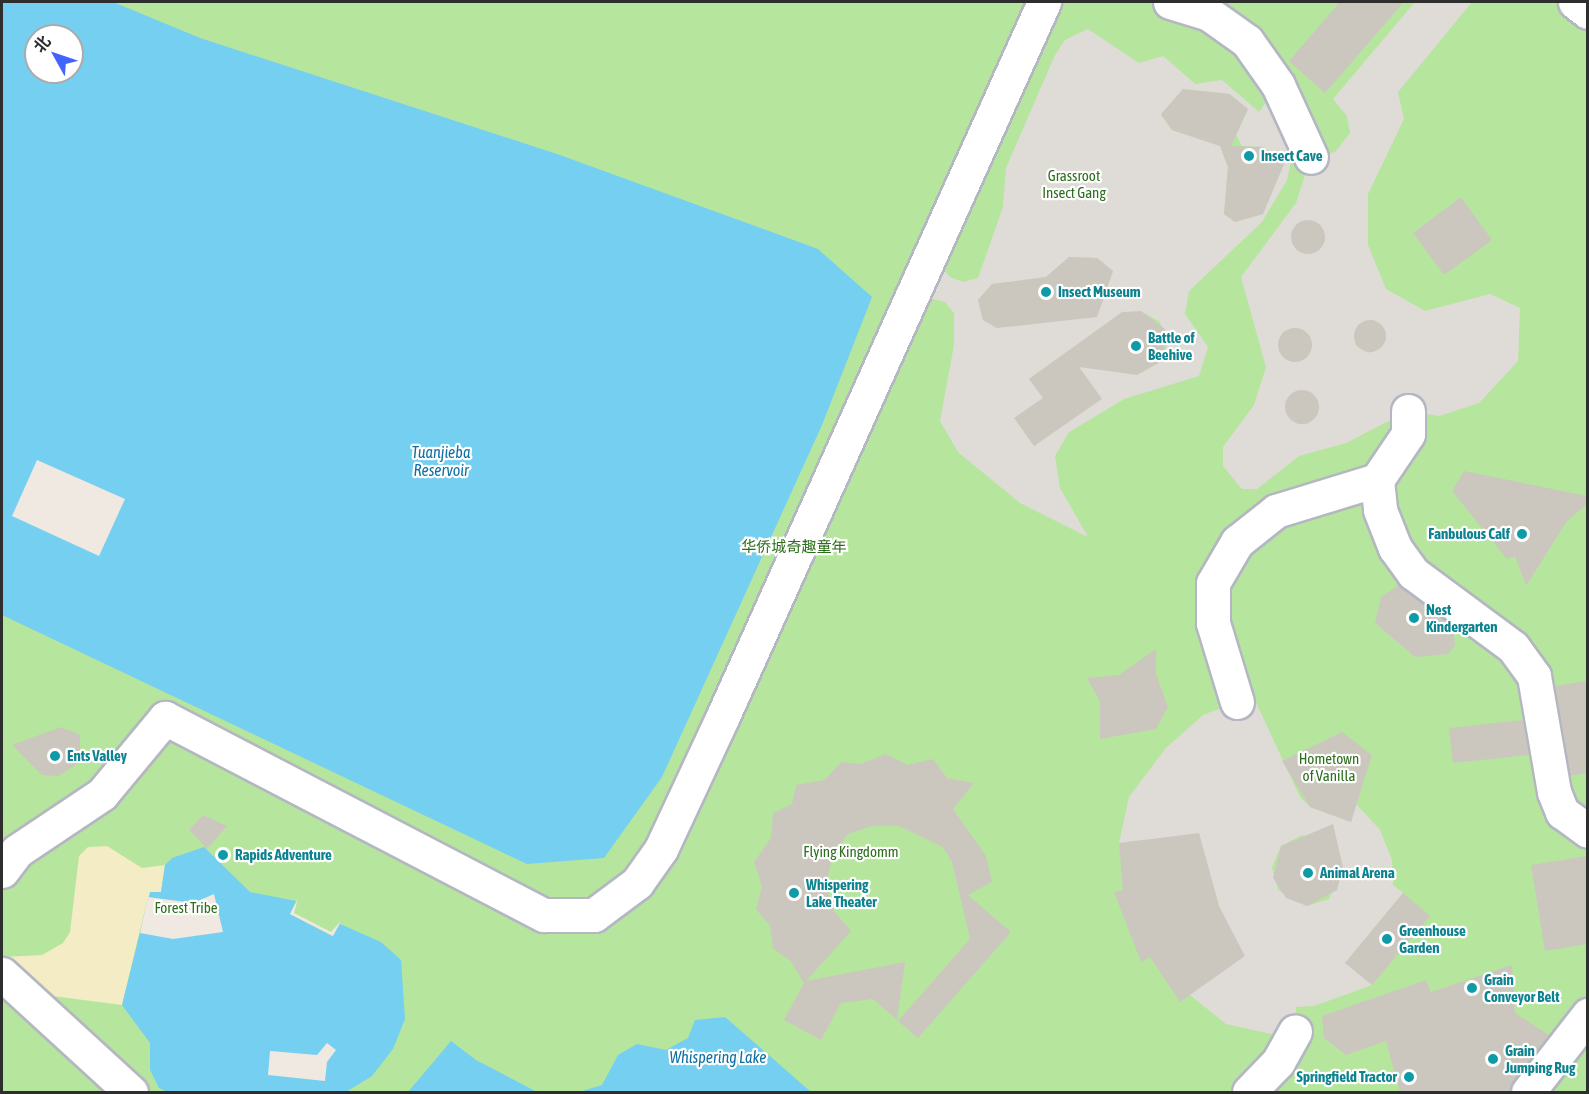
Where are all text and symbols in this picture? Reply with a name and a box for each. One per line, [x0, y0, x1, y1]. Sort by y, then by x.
north arrow [24, 24, 84, 84]
text: 北 [30, 32, 54, 56]
place label: Insect Cave [1261, 147, 1323, 165]
marker: Insect Cave [1242, 149, 1256, 163]
park label: Grassroot Insect Gang [1042, 166, 1106, 201]
place label: Insect Museum [1058, 283, 1140, 301]
marker: Insect Museum [1039, 285, 1053, 299]
place label: Battle of Beehive [1148, 328, 1195, 363]
marker: Battle of Beehive [1129, 339, 1143, 353]
water label: Tuanjieba Reservoir [412, 442, 470, 480]
place label: Fanbulous Calf [1428, 525, 1510, 543]
marker: Fanbulous Calf [1515, 527, 1529, 541]
park label: 华侨城奇趣童年 [742, 538, 846, 556]
place label: Nest Kindergarten [1426, 600, 1498, 635]
marker: Nest Kindergarten [1407, 611, 1421, 625]
place label: Ents Valley [67, 747, 127, 765]
marker: Ents Valley [48, 749, 62, 763]
park label: Hometown of Vanilla [1299, 749, 1359, 784]
park label: Flying Kingdomm [803, 843, 899, 861]
place label: Rapids Adventure [235, 846, 332, 864]
marker: Rapids Adventure [216, 848, 230, 862]
place label: Animal Arena [1320, 864, 1395, 882]
marker: Animal Arena [1301, 866, 1315, 880]
place label: Whispering Lake Theater [806, 875, 877, 910]
marker: Whispering Lake Theater [787, 886, 801, 900]
park label: Forest Tribe [154, 899, 218, 917]
place label: Greenhouse Garden [1399, 921, 1466, 956]
marker: Greenhouse Garden [1380, 932, 1394, 946]
place label: Grain Conveyor Belt [1484, 970, 1560, 1005]
marker: Grain Conveyor Belt [1465, 981, 1479, 995]
place label: Grain Jumping Rug [1505, 1041, 1575, 1076]
water label: Whispering Lake [669, 1047, 767, 1067]
marker: Grain Jumping Rug [1486, 1052, 1500, 1066]
place label: Springfield Tractor [1297, 1068, 1397, 1086]
marker: Springfield Tractor [1402, 1070, 1416, 1084]

